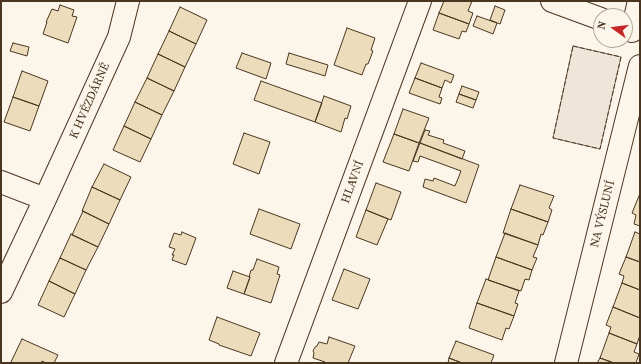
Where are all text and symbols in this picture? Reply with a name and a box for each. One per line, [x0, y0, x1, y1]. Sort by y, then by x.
north arrow [593, 8, 633, 48]
text: N [594, 20, 610, 31]
street label: K HVĚZDÁRNĚ [67, 61, 113, 141]
street label: HLAVNÍ [339, 159, 367, 205]
street label: NA VÝSLUNÍ [588, 179, 618, 249]

